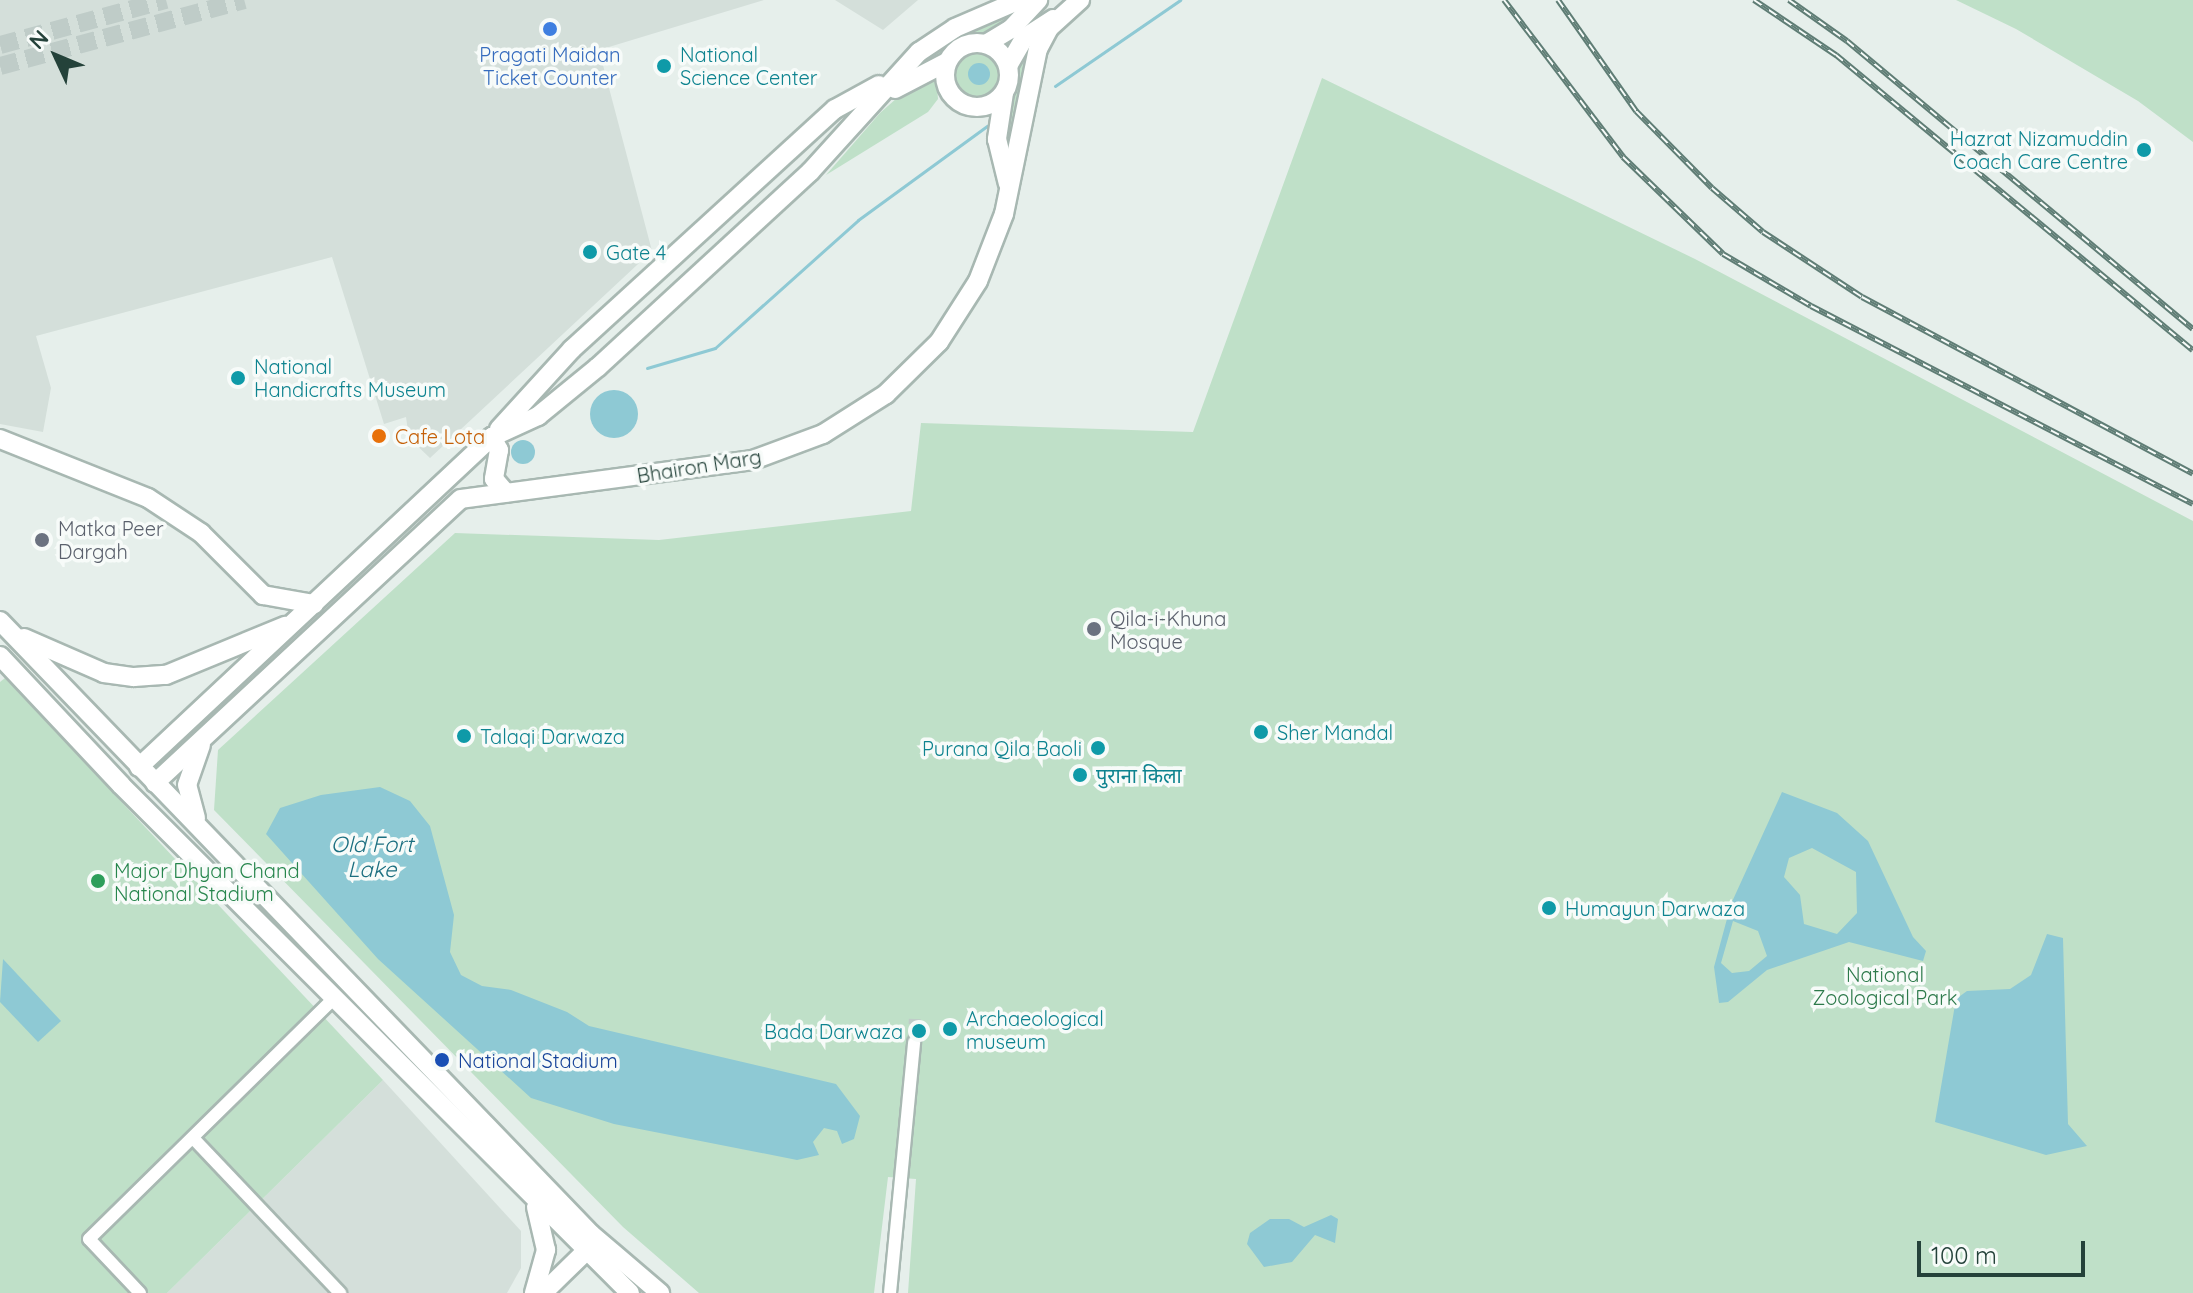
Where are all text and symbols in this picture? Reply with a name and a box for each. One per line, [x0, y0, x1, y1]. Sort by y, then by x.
north arrow [16, 16, 96, 96]
marker: Pragati Maidan Ticket Counter [541, 20, 559, 38]
text: N [23, 24, 54, 55]
place label: Pragati Maidan Ticket Counter [479, 42, 621, 89]
place label: National Science Center [680, 42, 817, 89]
marker: National Science Center [655, 57, 673, 75]
place label: Hazrat Nizamuddin Coach Care Centre [1950, 126, 2128, 173]
marker: Hazrat Nizamuddin Coach Care Centre [2135, 141, 2153, 159]
place label: Gate 4 [606, 240, 666, 264]
marker: Gate 4 [581, 243, 599, 261]
place label: National Handicrafts Museum [254, 354, 446, 401]
marker: National Handicrafts Museum [229, 369, 247, 387]
place label: Cafe Lota [395, 424, 485, 448]
marker: Cafe Lota [370, 427, 388, 445]
street label: Bhairon Marg [635, 444, 763, 488]
place label: Matka Peer Dargah [58, 516, 164, 563]
marker: Matka Peer Dargah [33, 531, 51, 549]
place label: Qila-i-Khuna Mosque [1110, 606, 1226, 653]
marker: Qila-i-Khuna Mosque [1085, 620, 1103, 638]
place label: Sher Mandal [1277, 720, 1393, 744]
marker: Sher Mandal [1252, 723, 1270, 741]
place label: Talaqi Darwaza [480, 724, 625, 748]
marker: Talaqi Darwaza [455, 727, 473, 745]
place label: Purana Qila Baoli [922, 736, 1082, 760]
marker: Purana Qila Baoli [1089, 739, 1107, 757]
place label: पुराना किला [1096, 763, 1182, 787]
marker: पुराना किला [1071, 766, 1089, 784]
water label: Old Fort Lake [331, 831, 413, 882]
place label: Major Dhyan Chand National Stadium [114, 858, 300, 905]
marker: Major Dhyan Chand National Stadium [89, 872, 107, 890]
place label: Humayun Darwaza [1565, 896, 1745, 920]
marker: Humayun Darwaza [1540, 899, 1558, 917]
park label: National Zoological Park [1812, 962, 1958, 1009]
place label: Archaeological museum [966, 1006, 1104, 1053]
place label: Bada Darwaza [764, 1019, 903, 1043]
marker: Archaeological museum [941, 1020, 959, 1038]
marker: Bada Darwaza [910, 1022, 928, 1040]
place label: National Stadium [458, 1048, 618, 1072]
marker: National Stadium [433, 1051, 451, 1069]
scale bar [1921, 1225, 2089, 1275]
text: 100 m [1931, 1240, 1997, 1270]

